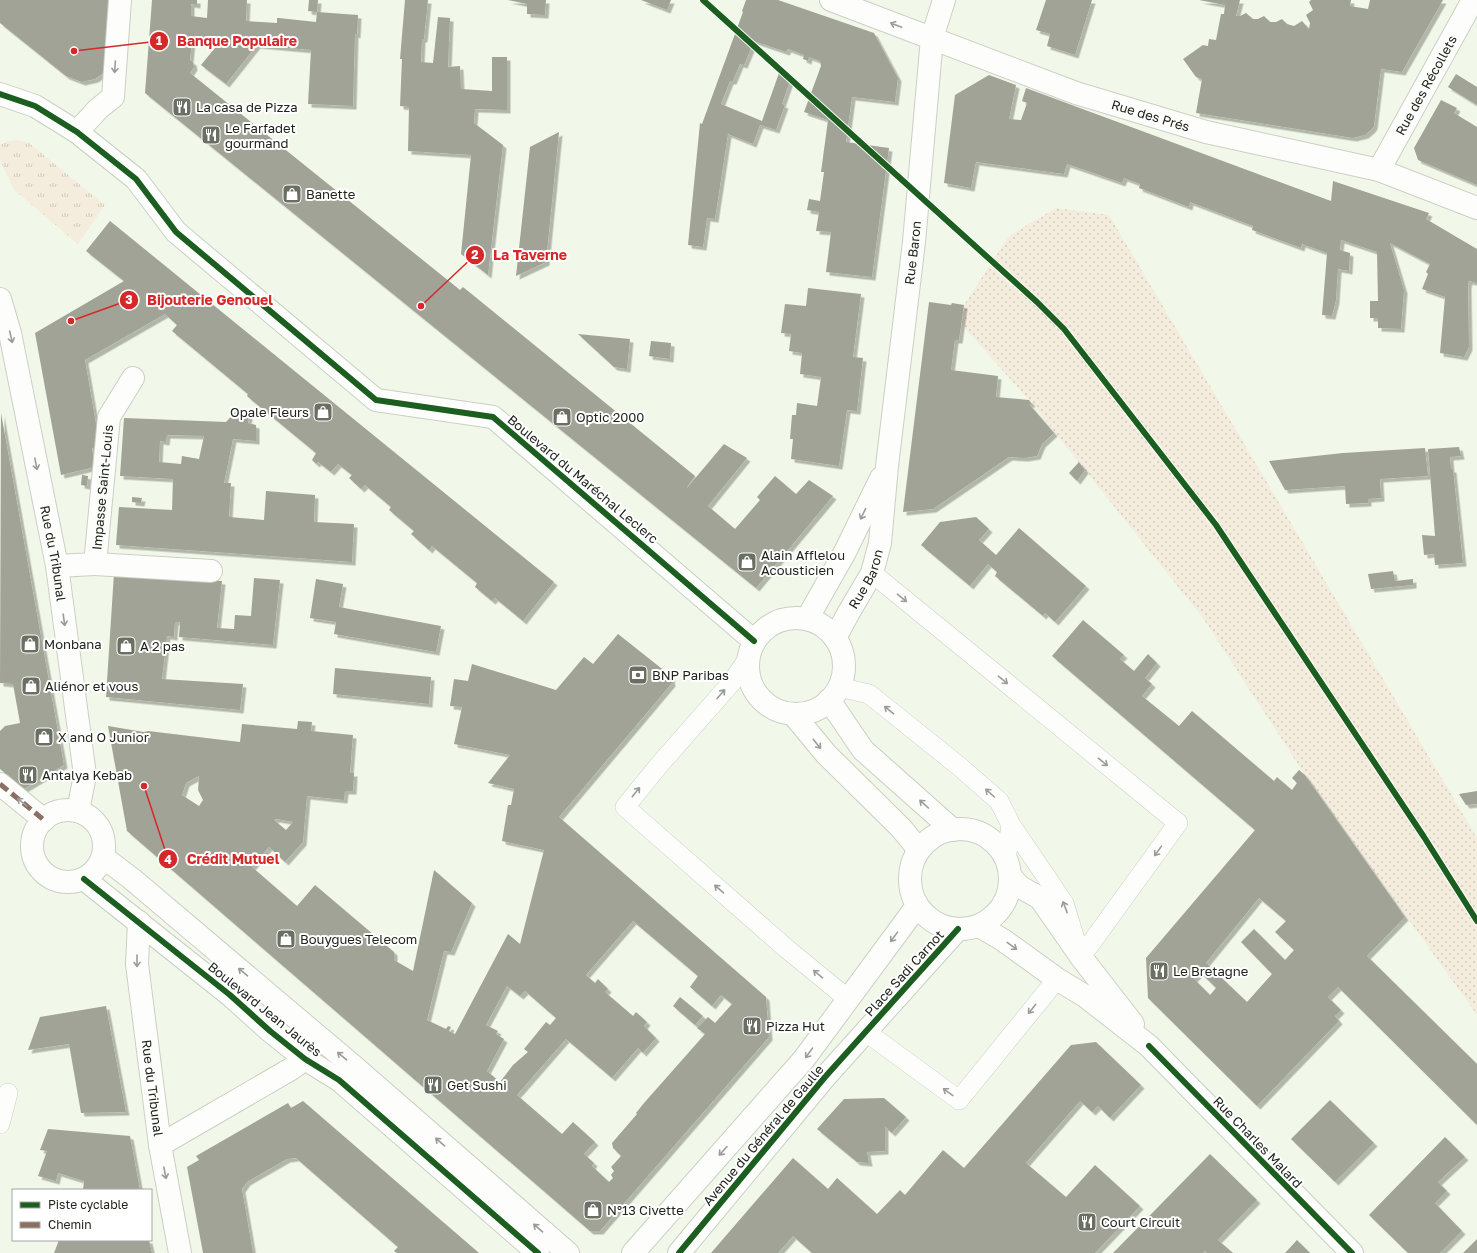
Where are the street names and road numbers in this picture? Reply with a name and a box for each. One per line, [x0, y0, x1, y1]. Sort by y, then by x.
street label: Rue des Récollets [1392, 32, 1460, 138]
street label: Rue des Prés [1110, 96, 1192, 135]
street label: Rue Baron [901, 220, 924, 285]
street label: Boulevard du Maréchal Leclerc [504, 411, 662, 547]
street label: Impasse Saint-Louis [88, 424, 116, 551]
street label: Rue du Tribunal [37, 504, 70, 602]
street label: Rue Baron [845, 548, 886, 611]
street label: Place Sadi Carnot [861, 927, 947, 1019]
street label: Boulevard Jean Jaurès [205, 958, 325, 1060]
street label: Rue du Tribunal [139, 1039, 167, 1137]
street label: Avenue du Général de Gaulle [699, 1061, 827, 1209]
street label: Rue Charles Malard [1210, 1093, 1306, 1191]

